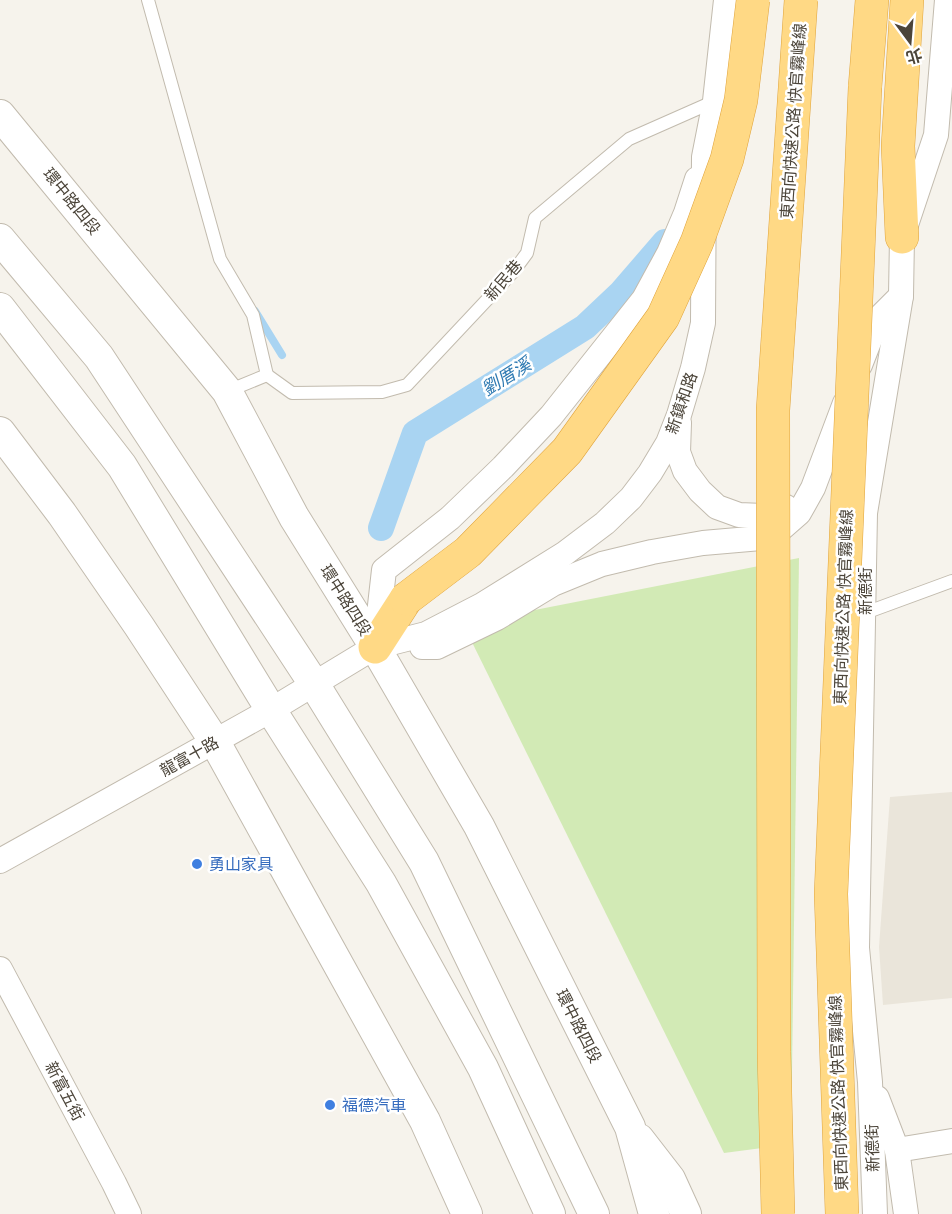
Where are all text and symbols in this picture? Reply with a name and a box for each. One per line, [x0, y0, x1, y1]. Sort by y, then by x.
north arrow [880, 12, 940, 72]
street label: 東西向快速公路 快官霧峰線 [775, 22, 811, 220]
text: 北 [903, 44, 925, 69]
street label: 環中路四段 [38, 163, 106, 239]
street label: 新民巷 [479, 255, 527, 305]
water label: 劉厝溪 [477, 350, 538, 400]
street label: 新鎮和路 [660, 369, 702, 437]
street label: 東西向快速公路 快官霧峰線 [829, 509, 857, 705]
street label: 環中路四段 [315, 560, 377, 640]
street label: 新德街 [854, 567, 876, 615]
street label: 龍富十路 [156, 731, 222, 781]
place label: 勇山家具 [209, 853, 273, 875]
marker: 勇山家具 [190, 857, 204, 871]
street label: 環中路四段 [551, 985, 607, 1067]
street label: 東西向快速公路 快官霧峰線 [824, 995, 852, 1191]
street label: 新富五街 [40, 1058, 90, 1124]
place label: 福德汽車 [342, 1094, 406, 1116]
marker: 福德汽車 [323, 1098, 337, 1112]
street label: 新德街 [860, 1124, 884, 1172]

